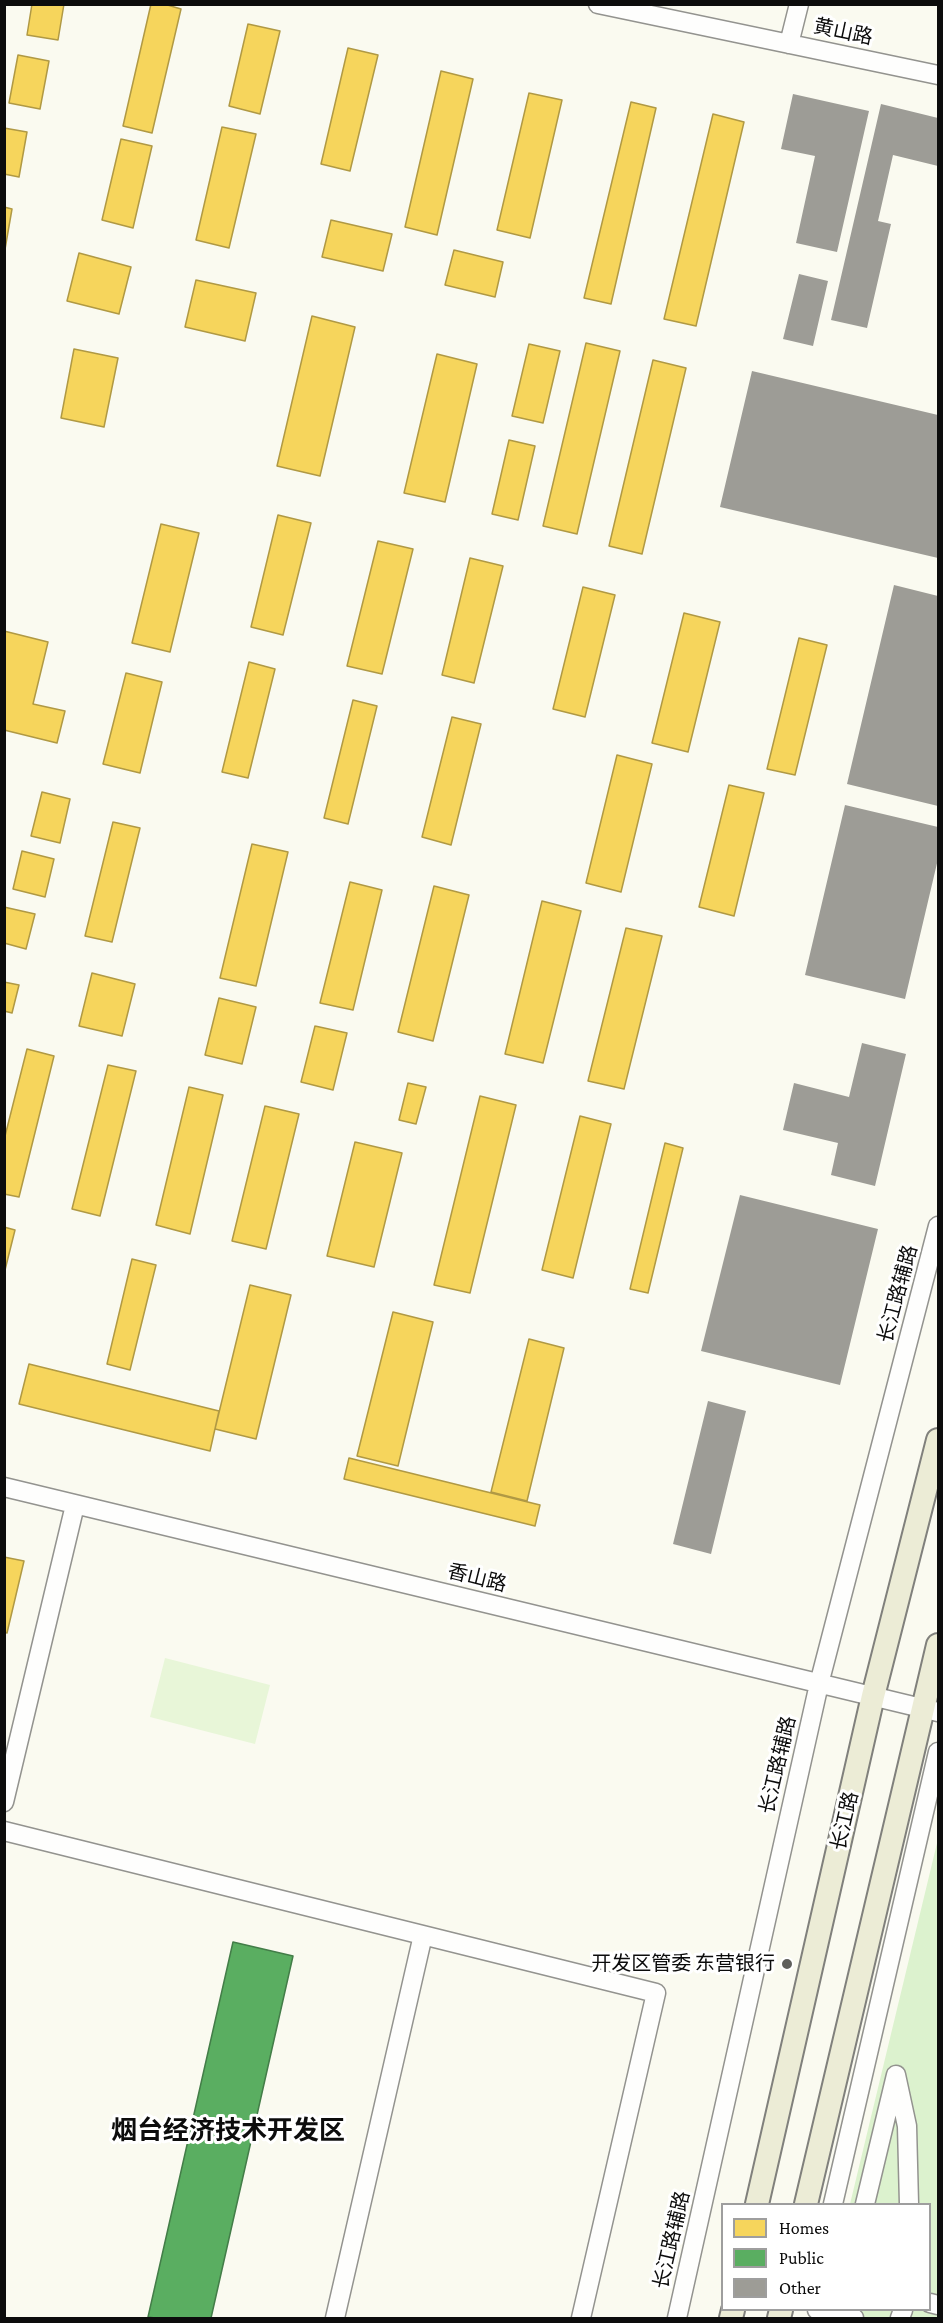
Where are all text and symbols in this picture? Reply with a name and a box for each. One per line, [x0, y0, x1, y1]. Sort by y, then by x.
street label: 黄山路 [811, 14, 875, 50]
street label: 长江路辅路 [873, 1243, 923, 1345]
street label: 香山路 [445, 1559, 509, 1597]
street label: 长江路辅路 [755, 1714, 801, 1816]
street label: 长江路 [827, 1789, 863, 1853]
place label: 开发区管委 东营银行 [591, 1952, 775, 1976]
marker: 开发区管委 东营银行 [780, 1957, 794, 1971]
district label: 烟台经济技术开发区 [111, 2115, 345, 2147]
street label: 长江路辅路 [649, 2189, 695, 2291]
legend [721, 2203, 931, 2311]
text: Homes [779, 2218, 829, 2238]
text: Public [779, 2248, 824, 2268]
text: Other [779, 2278, 821, 2298]

